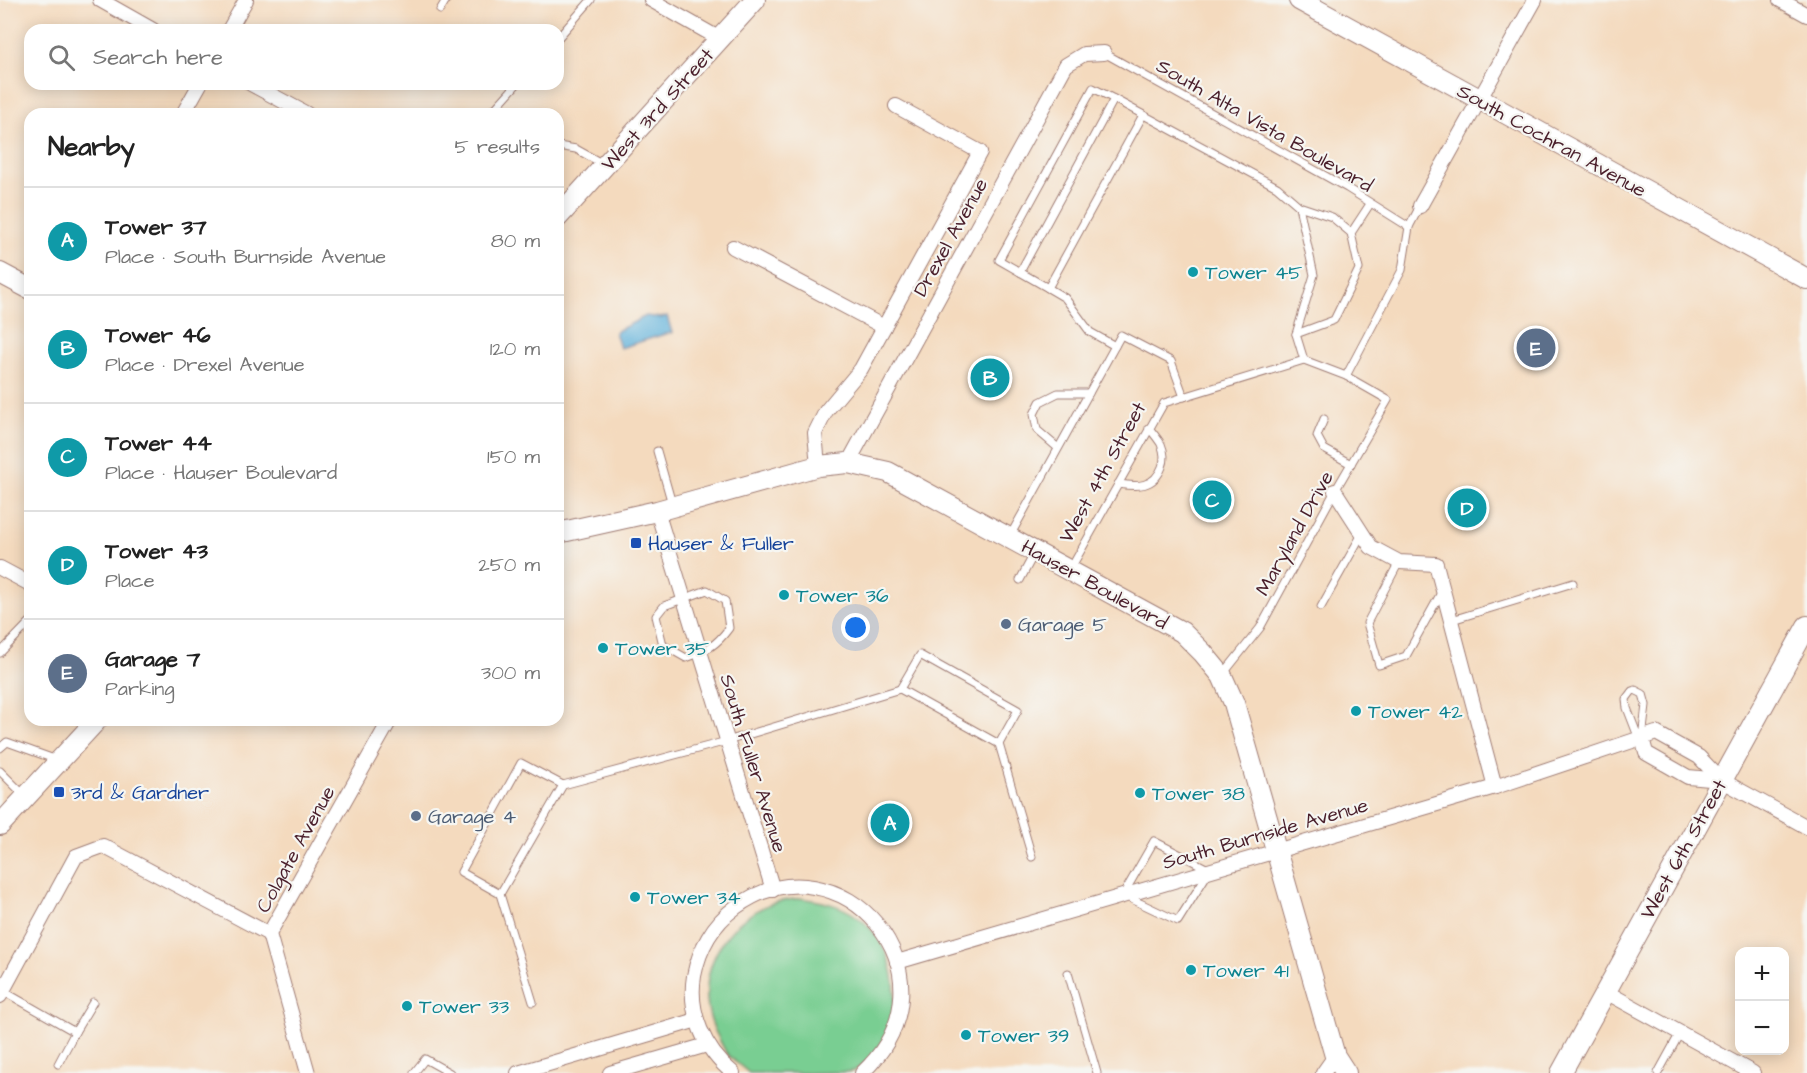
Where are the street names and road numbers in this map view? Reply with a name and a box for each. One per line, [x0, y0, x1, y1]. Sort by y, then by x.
street label: West 3rd Street [595, 42, 721, 177]
street label: South Alta Vista Boulevard [1151, 52, 1378, 199]
street label: South Cochran Avenue [1452, 77, 1651, 205]
street label: Drexel Avenue [907, 173, 995, 302]
street label: West 4th Street [1053, 397, 1153, 548]
street label: Maryland Drive [1249, 466, 1342, 601]
street label: Hauser Boulevard [1016, 533, 1173, 637]
street label: South Fuller Avenue [713, 671, 794, 856]
street label: West 6th Street [1634, 774, 1734, 924]
street label: Colgate Avenue [249, 781, 343, 918]
street label: South Burnside Avenue [1159, 791, 1372, 877]

